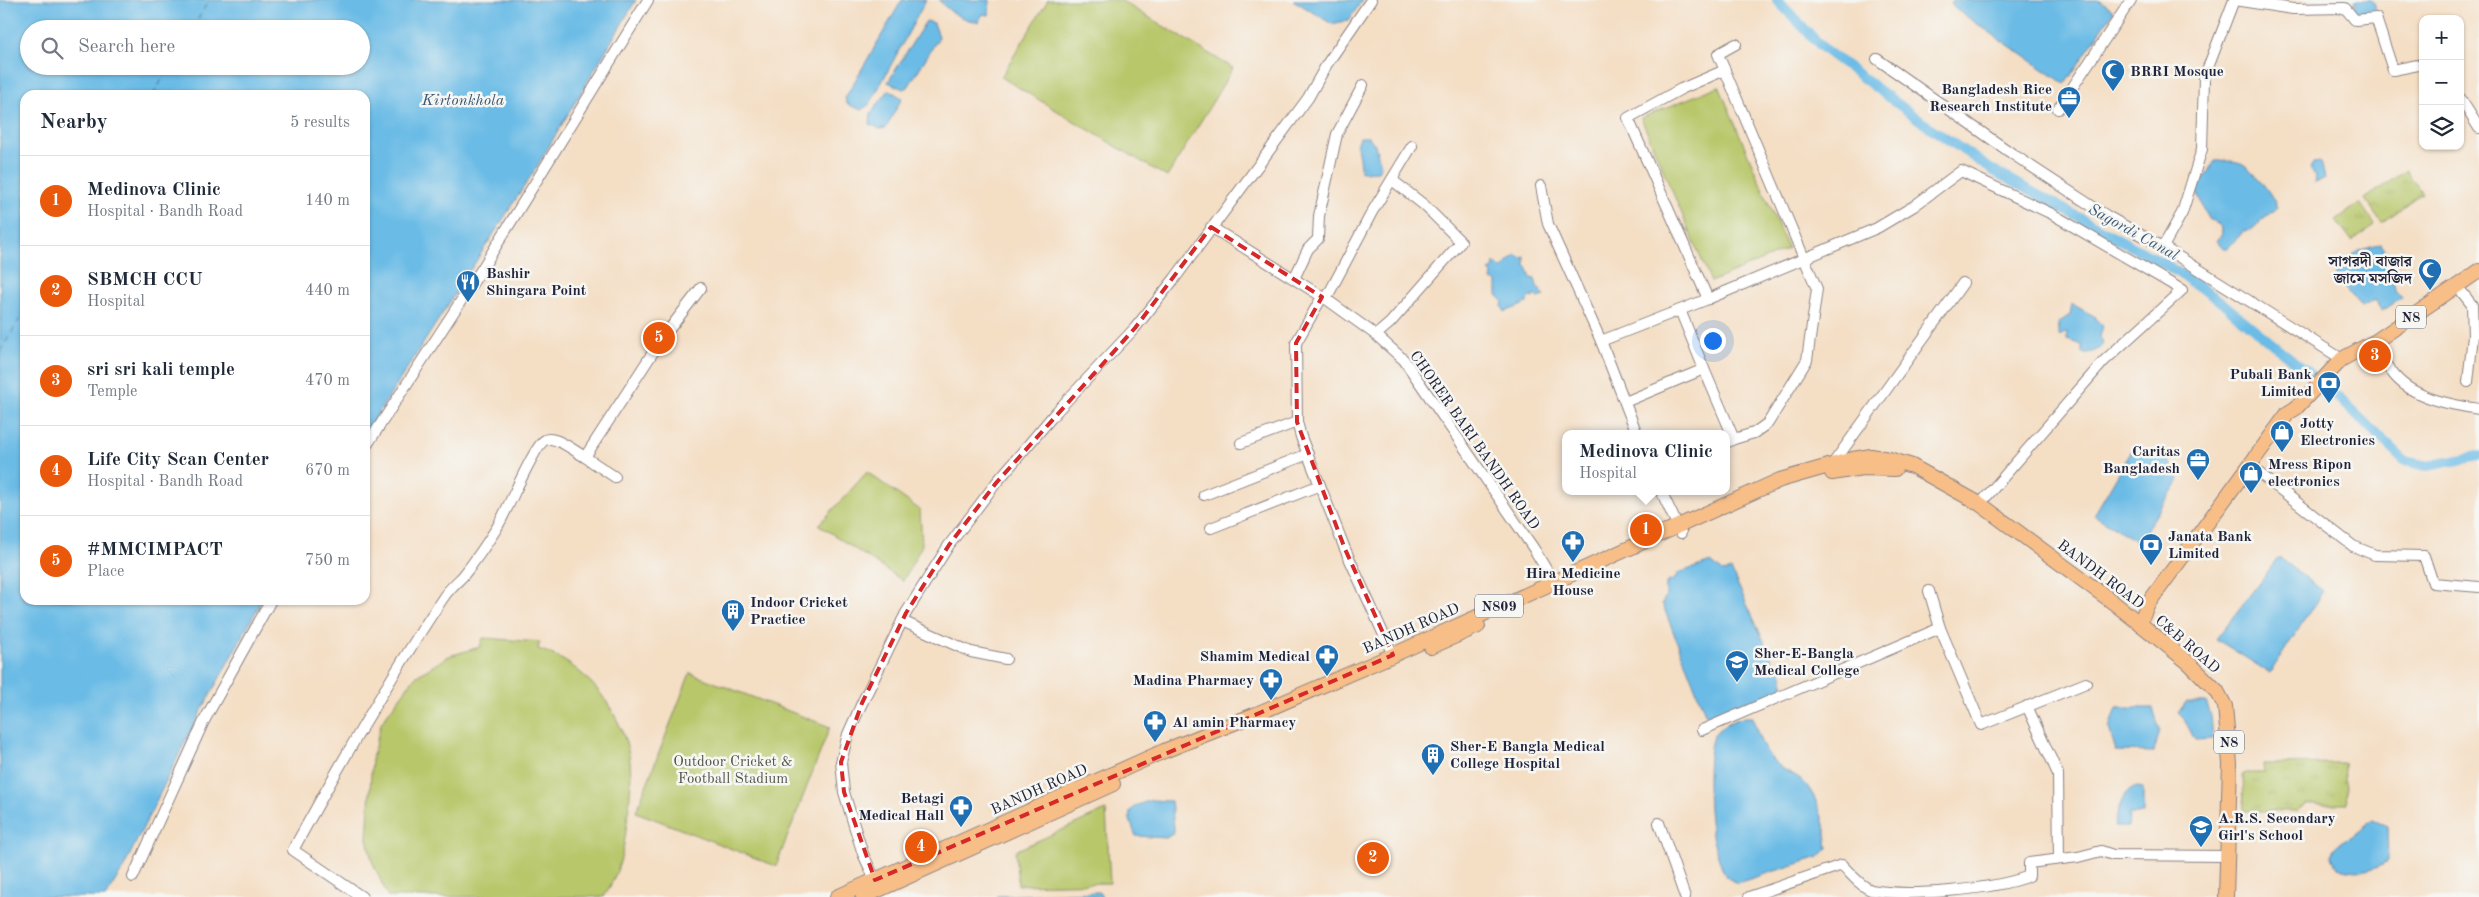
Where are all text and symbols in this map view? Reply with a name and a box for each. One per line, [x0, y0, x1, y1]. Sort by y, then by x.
map controls [2419, 15, 2464, 150]
button: + [2419, 15, 2464, 60]
search box [20, 20, 370, 75]
icon: search [38, 34, 66, 62]
text: Search here [78, 38, 175, 57]
mosque icon: BRRI Mosque [2100, 58, 2126, 92]
button: − [2419, 60, 2464, 105]
place label: BRRI Mosque [2130, 65, 2224, 80]
place label: Bangladesh Rice Research Institute [1929, 83, 2052, 115]
office icon: Bangladesh Rice Research Institute [2056, 85, 2082, 119]
water label: Kirtonkhola [421, 93, 505, 109]
button: layers [2419, 105, 2464, 150]
text: Nearby [40, 112, 108, 133]
text: 5 results [290, 115, 350, 131]
text: Medinova Clinic [87, 181, 221, 200]
text: 1 [51, 193, 61, 209]
text: 140 m [305, 193, 350, 209]
water label: Sagordi Canal [2085, 201, 2181, 264]
text: Hospital · Bandh Road [87, 204, 243, 220]
place label: সাগরদী বাজার জামে মসজিদ [2327, 252, 2413, 287]
mosque icon: সাগরদী বাজার জামে মসজিদ [2417, 257, 2443, 291]
place label: Bashir Shingara Point [486, 267, 587, 299]
restaurant icon: Bashir Shingara Point [455, 269, 481, 303]
text: SBMCH CCU [87, 271, 203, 290]
text: 2 [51, 283, 61, 299]
text: 440 m [305, 283, 350, 299]
text: Hospital [87, 294, 145, 310]
road number: N8 [2396, 306, 2426, 328]
pin: 5 [643, 319, 675, 357]
your location [1700, 328, 1726, 354]
pin: 3 [2359, 337, 2391, 375]
street label: CHORER BARI BANDH ROAD [1406, 349, 1541, 533]
text: sri sri kali temple [87, 361, 235, 380]
place label: Pubali Bank Limited [2229, 368, 2313, 400]
bank icon: Pubali Bank Limited [2316, 370, 2342, 404]
text: 3 [51, 373, 61, 389]
text: 470 m [305, 373, 350, 389]
text: Temple [87, 384, 137, 400]
place label: Jotty Electronics [2300, 417, 2375, 449]
shop icon: Jotty Electronics [2269, 419, 2295, 453]
popup [1562, 430, 1730, 495]
text: Medinova Clinic [1579, 443, 1713, 462]
place label: Caritas Bangladesh [2103, 445, 2180, 477]
office icon: Caritas Bangladesh [2185, 447, 2211, 481]
text: Life City Scan Center [87, 451, 269, 470]
place label: Mress Ripon electronics [2268, 458, 2352, 490]
shop icon: Mress Ripon electronics [2238, 460, 2264, 494]
text: 4 [51, 463, 61, 479]
text: 670 m [305, 463, 350, 479]
text: Hospital [1579, 466, 1637, 482]
text: Hospital · Bandh Road [87, 474, 243, 490]
pin: 1 [1630, 511, 1662, 549]
pharmacy icon: Hira Medicine House [1560, 529, 1586, 563]
place label: Janata Bank Limited [2168, 530, 2253, 562]
bank icon: Janata Bank Limited [2138, 532, 2164, 566]
street label: BANDH ROAD [2054, 538, 2146, 612]
text: #MMCIMPACT [87, 541, 223, 560]
text: 5 [51, 553, 61, 569]
text: 750 m [305, 553, 350, 569]
text: Place [87, 564, 124, 580]
place label: Hira Medicine House [1526, 567, 1620, 599]
road number: N809 [1475, 594, 1523, 618]
place label: Indoor Cricket Practice [750, 596, 848, 628]
building icon: Indoor Cricket Practice [720, 598, 746, 632]
street label: BANDH ROAD [1361, 601, 1462, 657]
street label: C&B ROAD [2152, 613, 2222, 677]
pharmacy icon: Shamim Medical [1314, 643, 1340, 677]
place label: Sher-E-Bangla Medical College [1754, 647, 1860, 679]
school or university icon: Sher-E-Bangla Medical College [1724, 649, 1750, 683]
place label: Shamim Medical [1200, 650, 1310, 665]
pharmacy icon: Madina Pharmacy [1258, 667, 1284, 701]
place label: Madina Pharmacy [1133, 674, 1254, 689]
pharmacy icon: Al amin Pharmacy [1142, 709, 1168, 743]
place label: Al amin Pharmacy [1172, 716, 1296, 731]
road number: N8 [2214, 730, 2244, 754]
place label: Sher-E Bangla Medical College Hospital [1450, 740, 1605, 772]
building icon: Sher-E Bangla Medical College Hospital [1420, 742, 1446, 776]
park label: Outdoor Cricket & Football Stadium [673, 755, 793, 787]
street label: BANDH ROAD [989, 762, 1090, 818]
place label: Betagi Medical Hall [858, 792, 944, 824]
pharmacy icon: Betagi Medical Hall [948, 794, 974, 828]
place label: A.R.S. Secondary Girl's School [2218, 812, 2336, 844]
school or university icon: A.R.S. Secondary Girl's School [2188, 814, 2214, 848]
pin: 4 [905, 828, 937, 866]
pin: 2 [1357, 839, 1389, 877]

